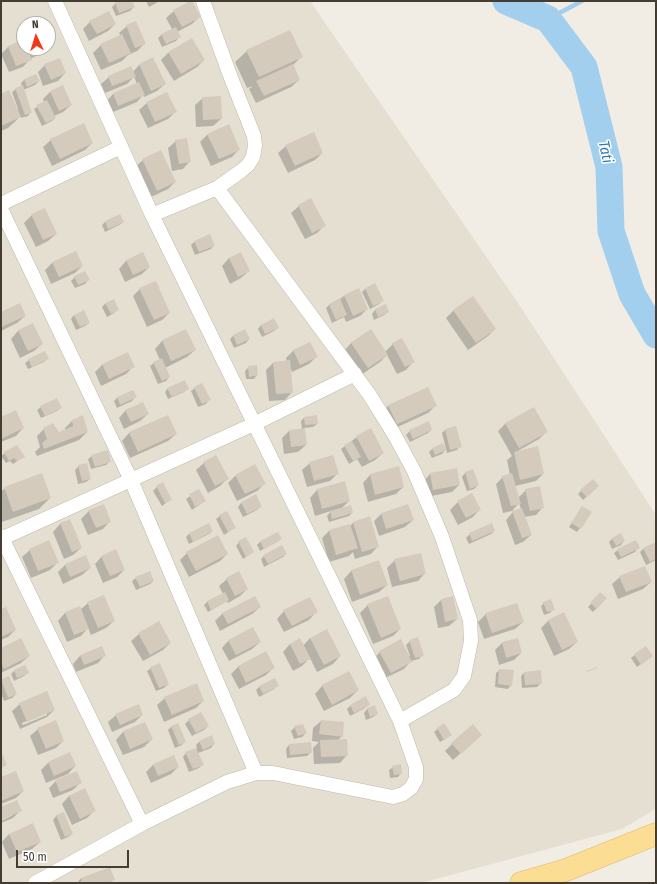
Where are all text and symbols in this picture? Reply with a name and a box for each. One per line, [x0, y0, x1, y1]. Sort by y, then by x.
north arrow [16, 16, 56, 56]
text: N [31, 18, 39, 31]
water label: Tati [594, 139, 616, 165]
scale bar [18, 842, 131, 868]
text: 50 m [23, 850, 47, 864]

